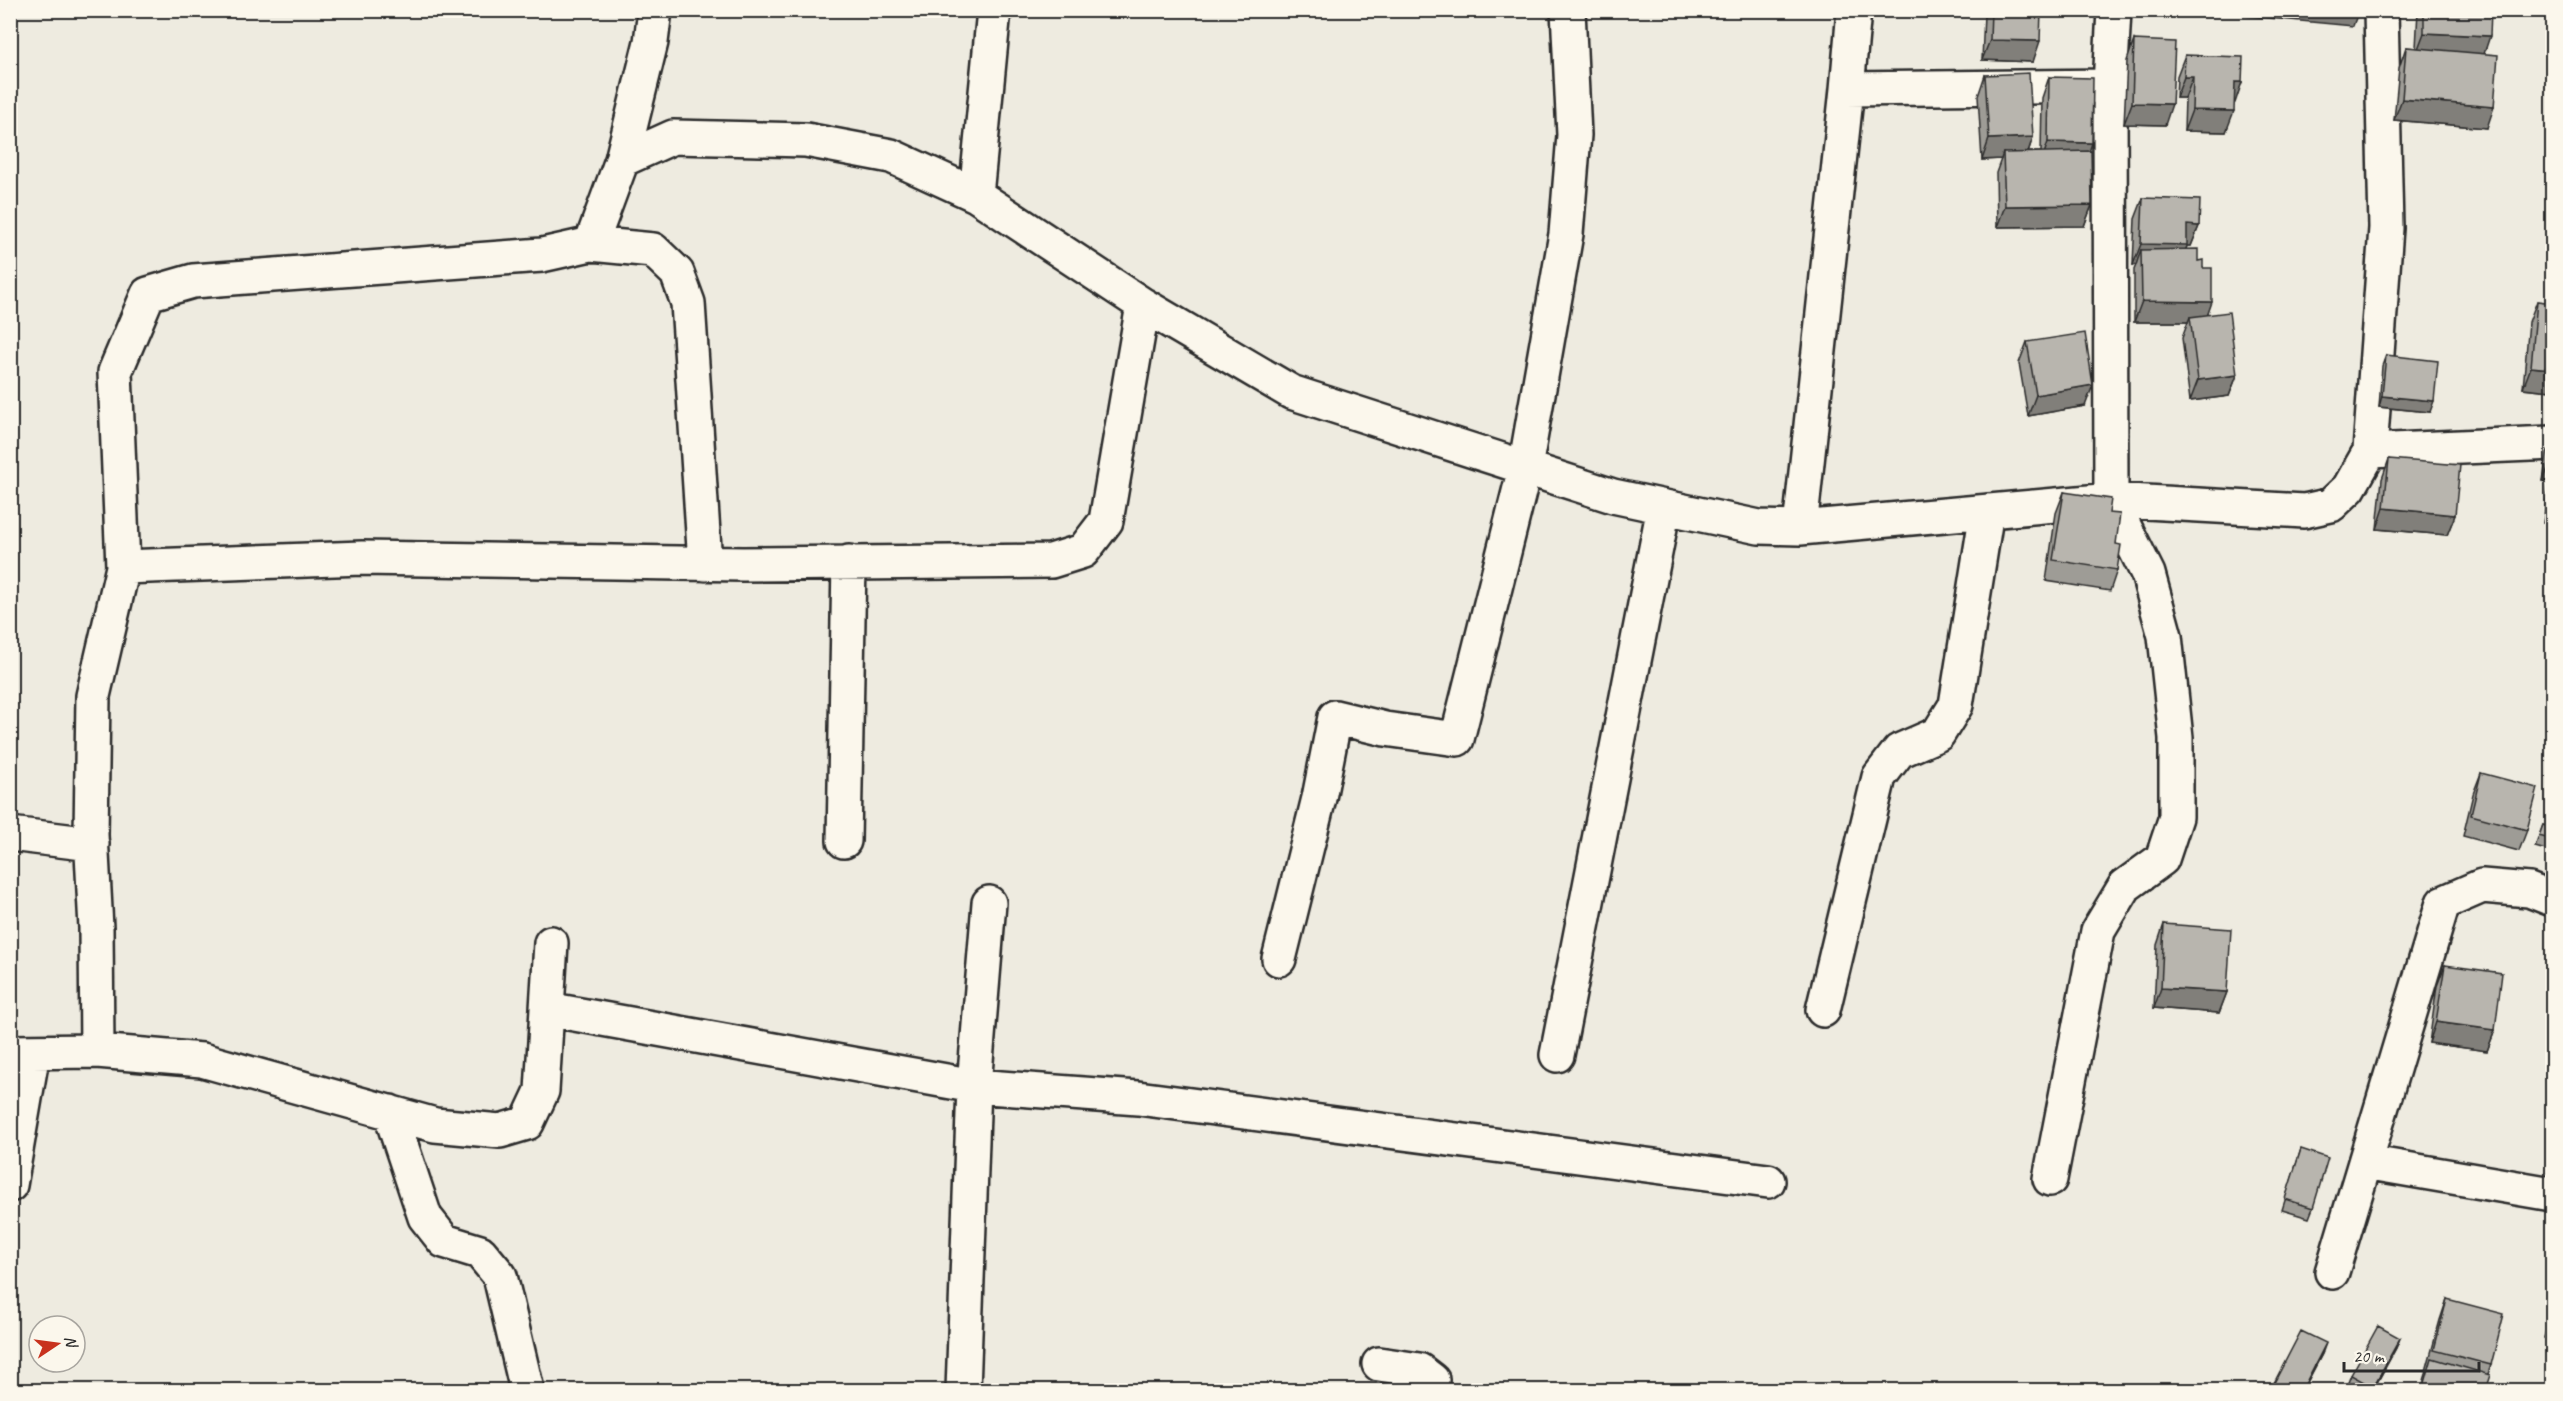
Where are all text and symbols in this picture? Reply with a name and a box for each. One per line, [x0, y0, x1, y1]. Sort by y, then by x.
north arrow [27, 1314, 87, 1374]
text: N [60, 1334, 82, 1351]
scale bar [2344, 1335, 2479, 1373]
text: 20 m [2353, 1345, 2386, 1367]

